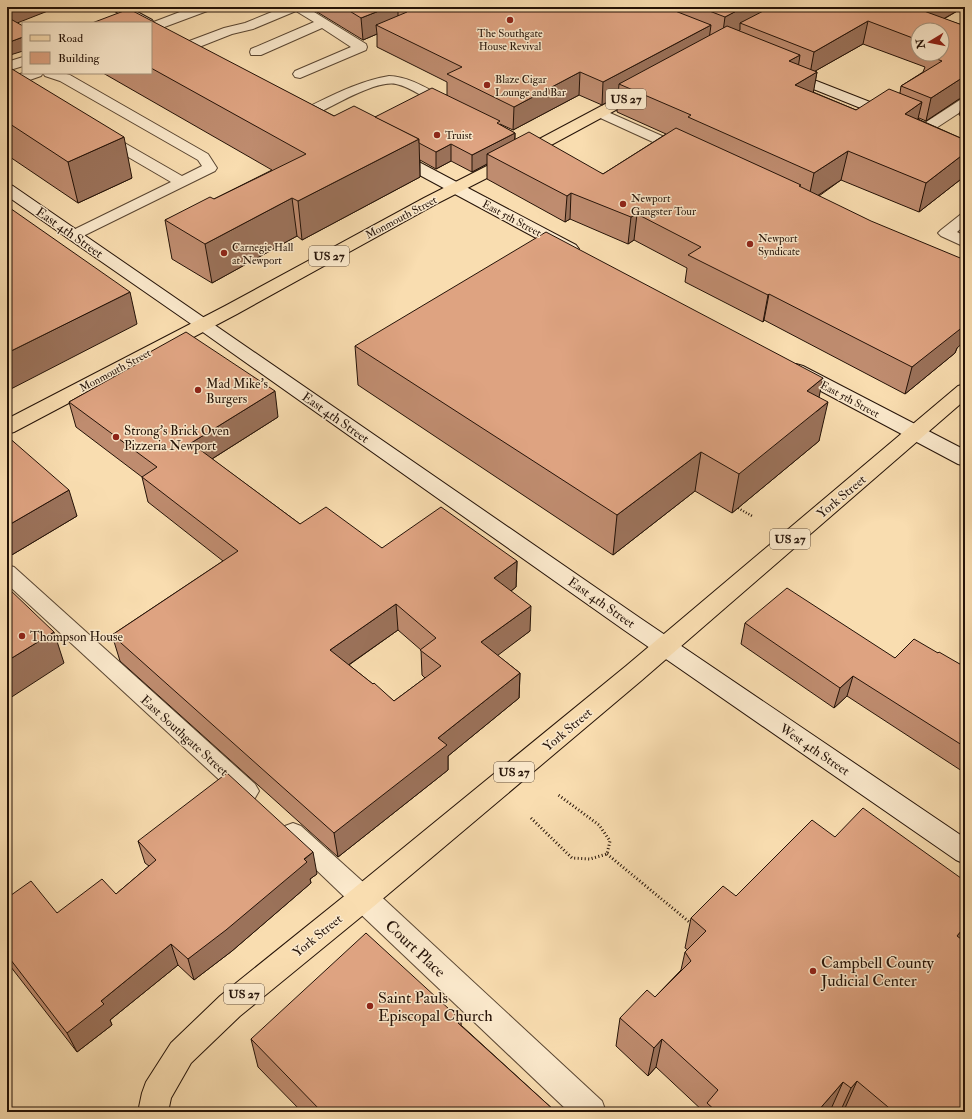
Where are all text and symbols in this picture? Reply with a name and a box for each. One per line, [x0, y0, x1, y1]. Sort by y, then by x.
marker: The Southgate House Revival [505, 15, 515, 25]
legend [22, 22, 152, 74]
north arrow [910, 22, 950, 62]
place label: The Southgate House Revival [477, 27, 543, 53]
text: Road [58, 31, 83, 46]
text: N [913, 37, 928, 51]
text: Building [58, 51, 101, 66]
place label: Blaze Cigar Lounge and Bar [495, 73, 567, 99]
marker: Blaze Cigar Lounge and Bar [482, 80, 492, 90]
road number: US 27 [606, 89, 646, 109]
place label: Truist [445, 129, 472, 142]
marker: Truist [432, 130, 442, 140]
place label: Newport Gangster Tour [631, 192, 697, 218]
street label: Monmouth Street [363, 193, 440, 242]
street label: East 5th Street [480, 197, 544, 240]
marker: Newport Gangster Tour [618, 199, 628, 209]
street label: East 4th Street [33, 204, 106, 262]
place label: Newport Syndicate [758, 232, 800, 259]
marker: Newport Syndicate [745, 239, 755, 249]
place label: Carnegie Hall at Newport [232, 241, 293, 268]
road number: US 27 [309, 246, 349, 266]
marker: Carnegie Hall at Newport [219, 248, 229, 258]
street label: Monmouth Street [77, 346, 154, 395]
place label: Mad Mike’s Burgers [206, 376, 269, 407]
street label: East 5th Street [818, 378, 882, 421]
marker: Mad Mike’s Burgers [193, 385, 203, 395]
street label: East 4th Street [299, 389, 372, 447]
place label: Strong’s Brick Oven Pizzeria Newport [124, 423, 229, 455]
marker: Strong’s Brick Oven Pizzeria Newport [111, 432, 121, 442]
street label: York Street [814, 472, 869, 522]
road number: US 27 [770, 529, 810, 549]
street label: East 4th Street [565, 574, 638, 632]
place label: Thompson House [30, 629, 123, 646]
marker: Thompson House [17, 631, 27, 641]
street label: East Southgate Street [137, 692, 232, 779]
street label: York Street [540, 705, 595, 755]
street label: West 4th Street [776, 720, 852, 779]
road number: US 27 [494, 762, 534, 782]
street label: York Street [290, 911, 346, 961]
street label: Court Place [381, 916, 450, 982]
place label: Campbell County Judicial Center [820, 953, 935, 992]
marker: Campbell County Judicial Center [808, 966, 818, 976]
road number: US 27 [224, 984, 264, 1004]
place label: Saint Pauls Episcopal Church [378, 988, 493, 1027]
marker: Saint Pauls Episcopal Church [365, 1001, 375, 1011]

